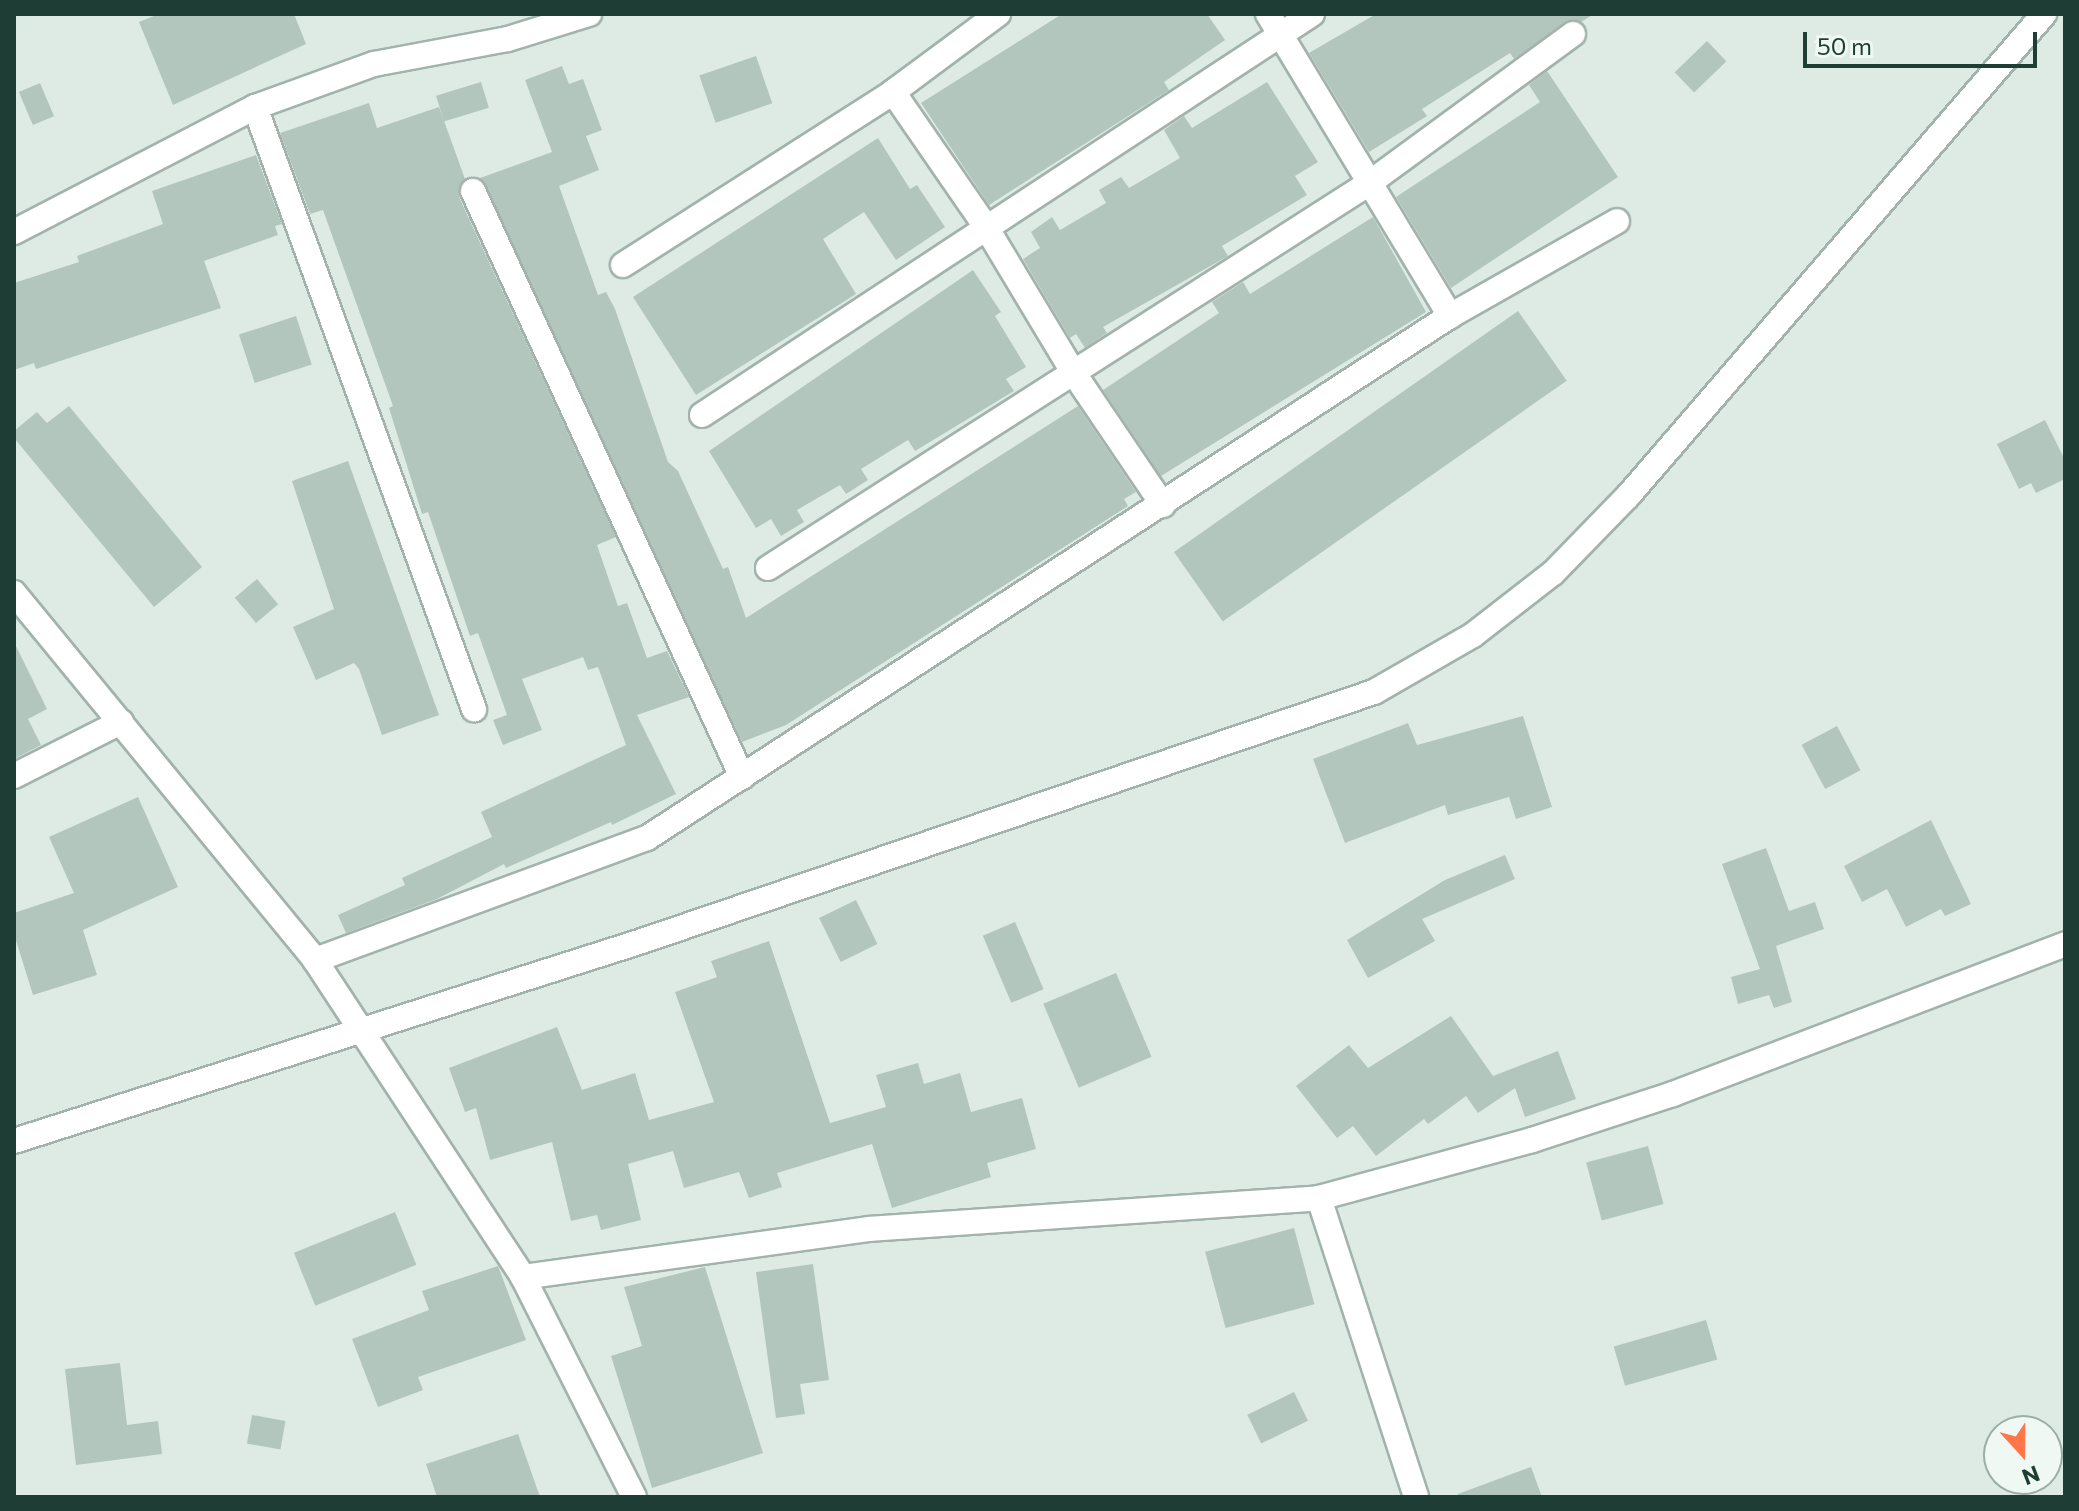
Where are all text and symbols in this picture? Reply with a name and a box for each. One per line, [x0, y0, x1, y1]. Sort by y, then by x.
scale bar [1807, 16, 2041, 66]
text: 50 m [1817, 31, 1872, 60]
north arrow [1983, 1415, 2063, 1495]
text: N [2019, 1460, 2044, 1492]

